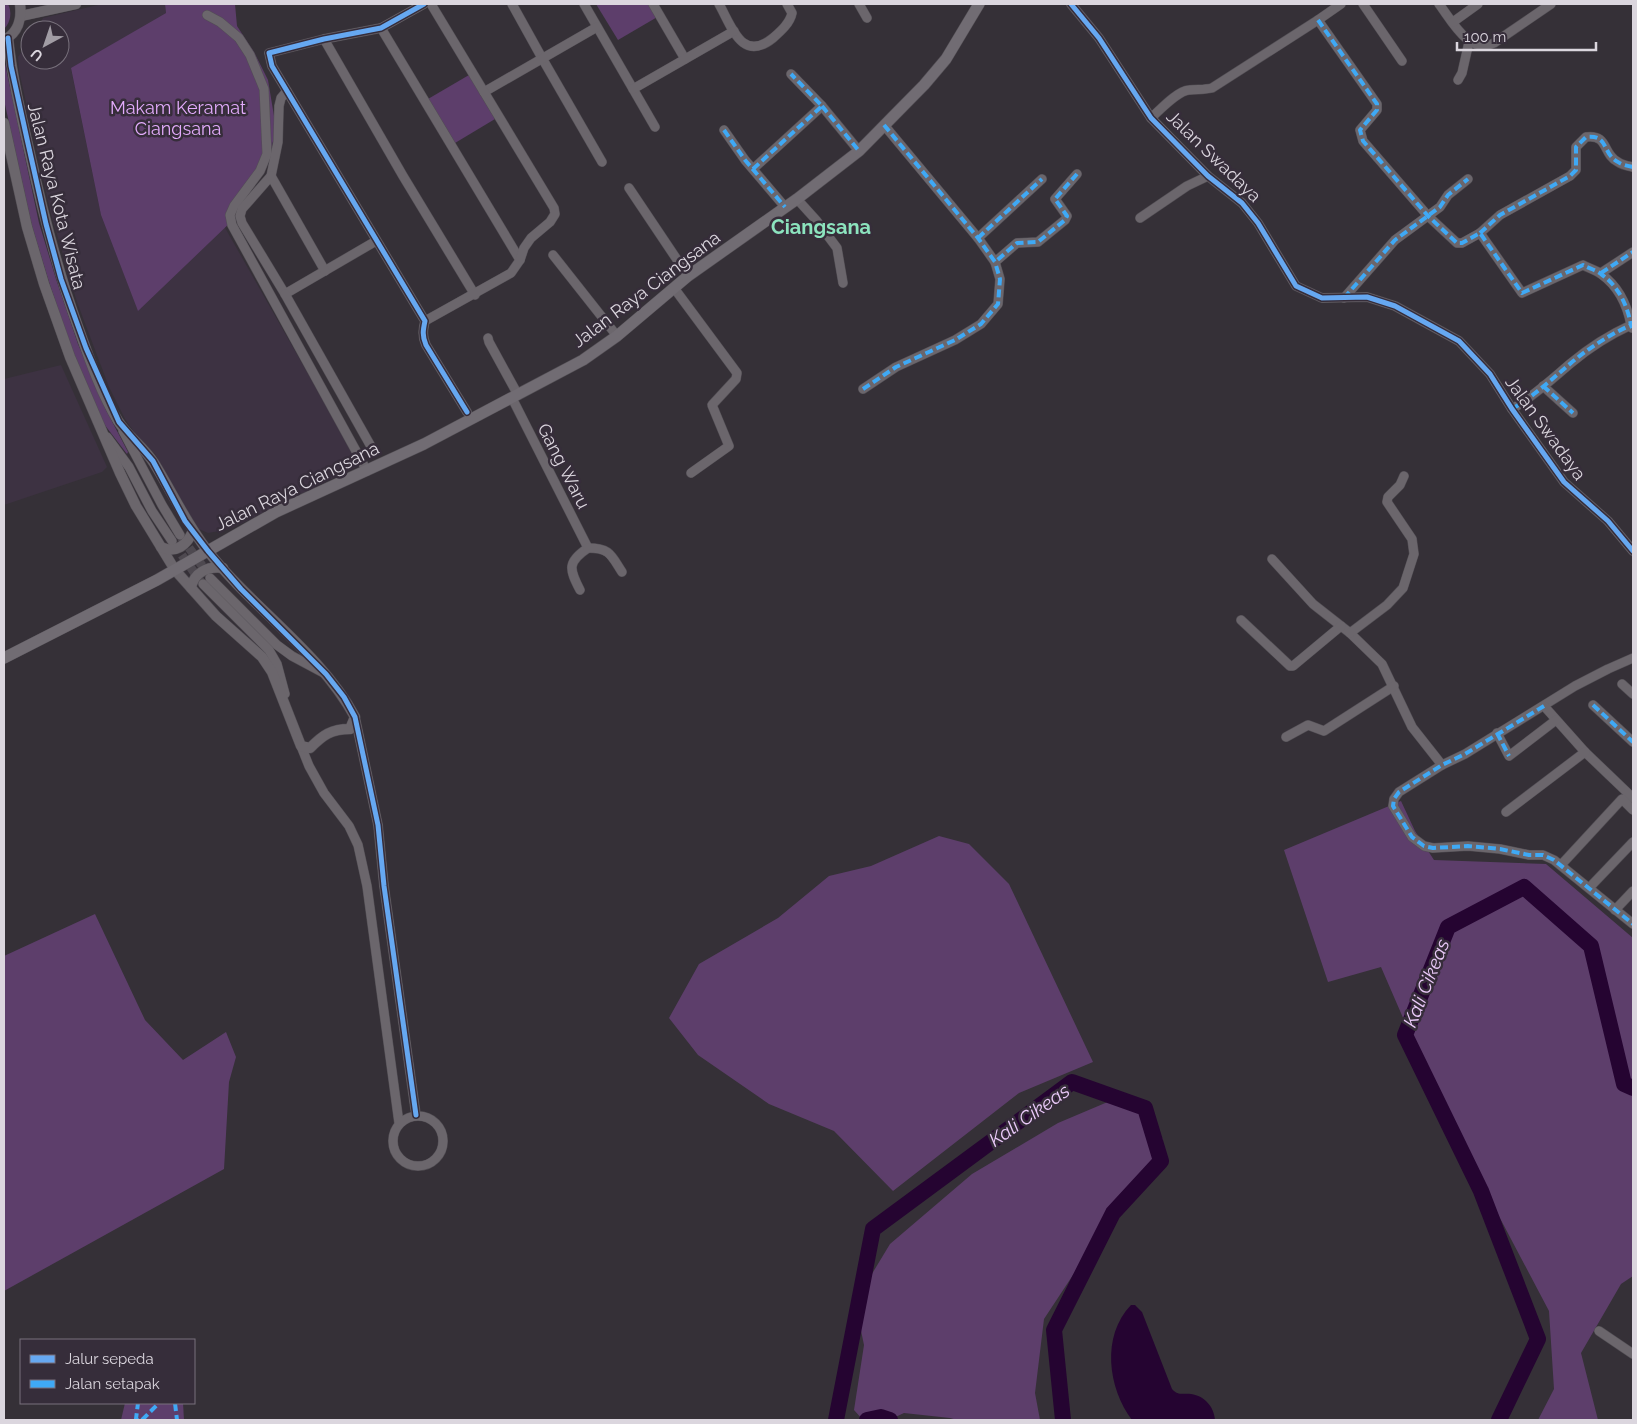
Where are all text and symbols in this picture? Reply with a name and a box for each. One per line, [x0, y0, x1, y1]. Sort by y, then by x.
north arrow [20, 20, 70, 70]
scale bar [1457, 20, 1596, 52]
text: 100 m [1464, 28, 1506, 46]
text: U [27, 45, 46, 64]
park label: Makam Keramat Ciangsana [110, 97, 246, 139]
street label: Jalan Raya Kota Wisata [24, 101, 90, 291]
street label: Jalan Swadaya [1162, 106, 1266, 206]
district label: Ciangsana [771, 215, 871, 239]
street label: Jalan Raya Ciangsana [568, 227, 724, 351]
street label: Jalan Swadaya [1501, 372, 1591, 484]
street label: Gang Waru [534, 420, 594, 512]
street label: Jalan Raya Ciangsana [212, 437, 382, 535]
water label: Kali Cikeas [1398, 936, 1454, 1030]
water label: Kali Cikeas [985, 1079, 1074, 1151]
legend [20, 1339, 195, 1404]
text: Jalur sepeda [65, 1350, 154, 1368]
text: Jalan setapak [65, 1375, 160, 1393]

